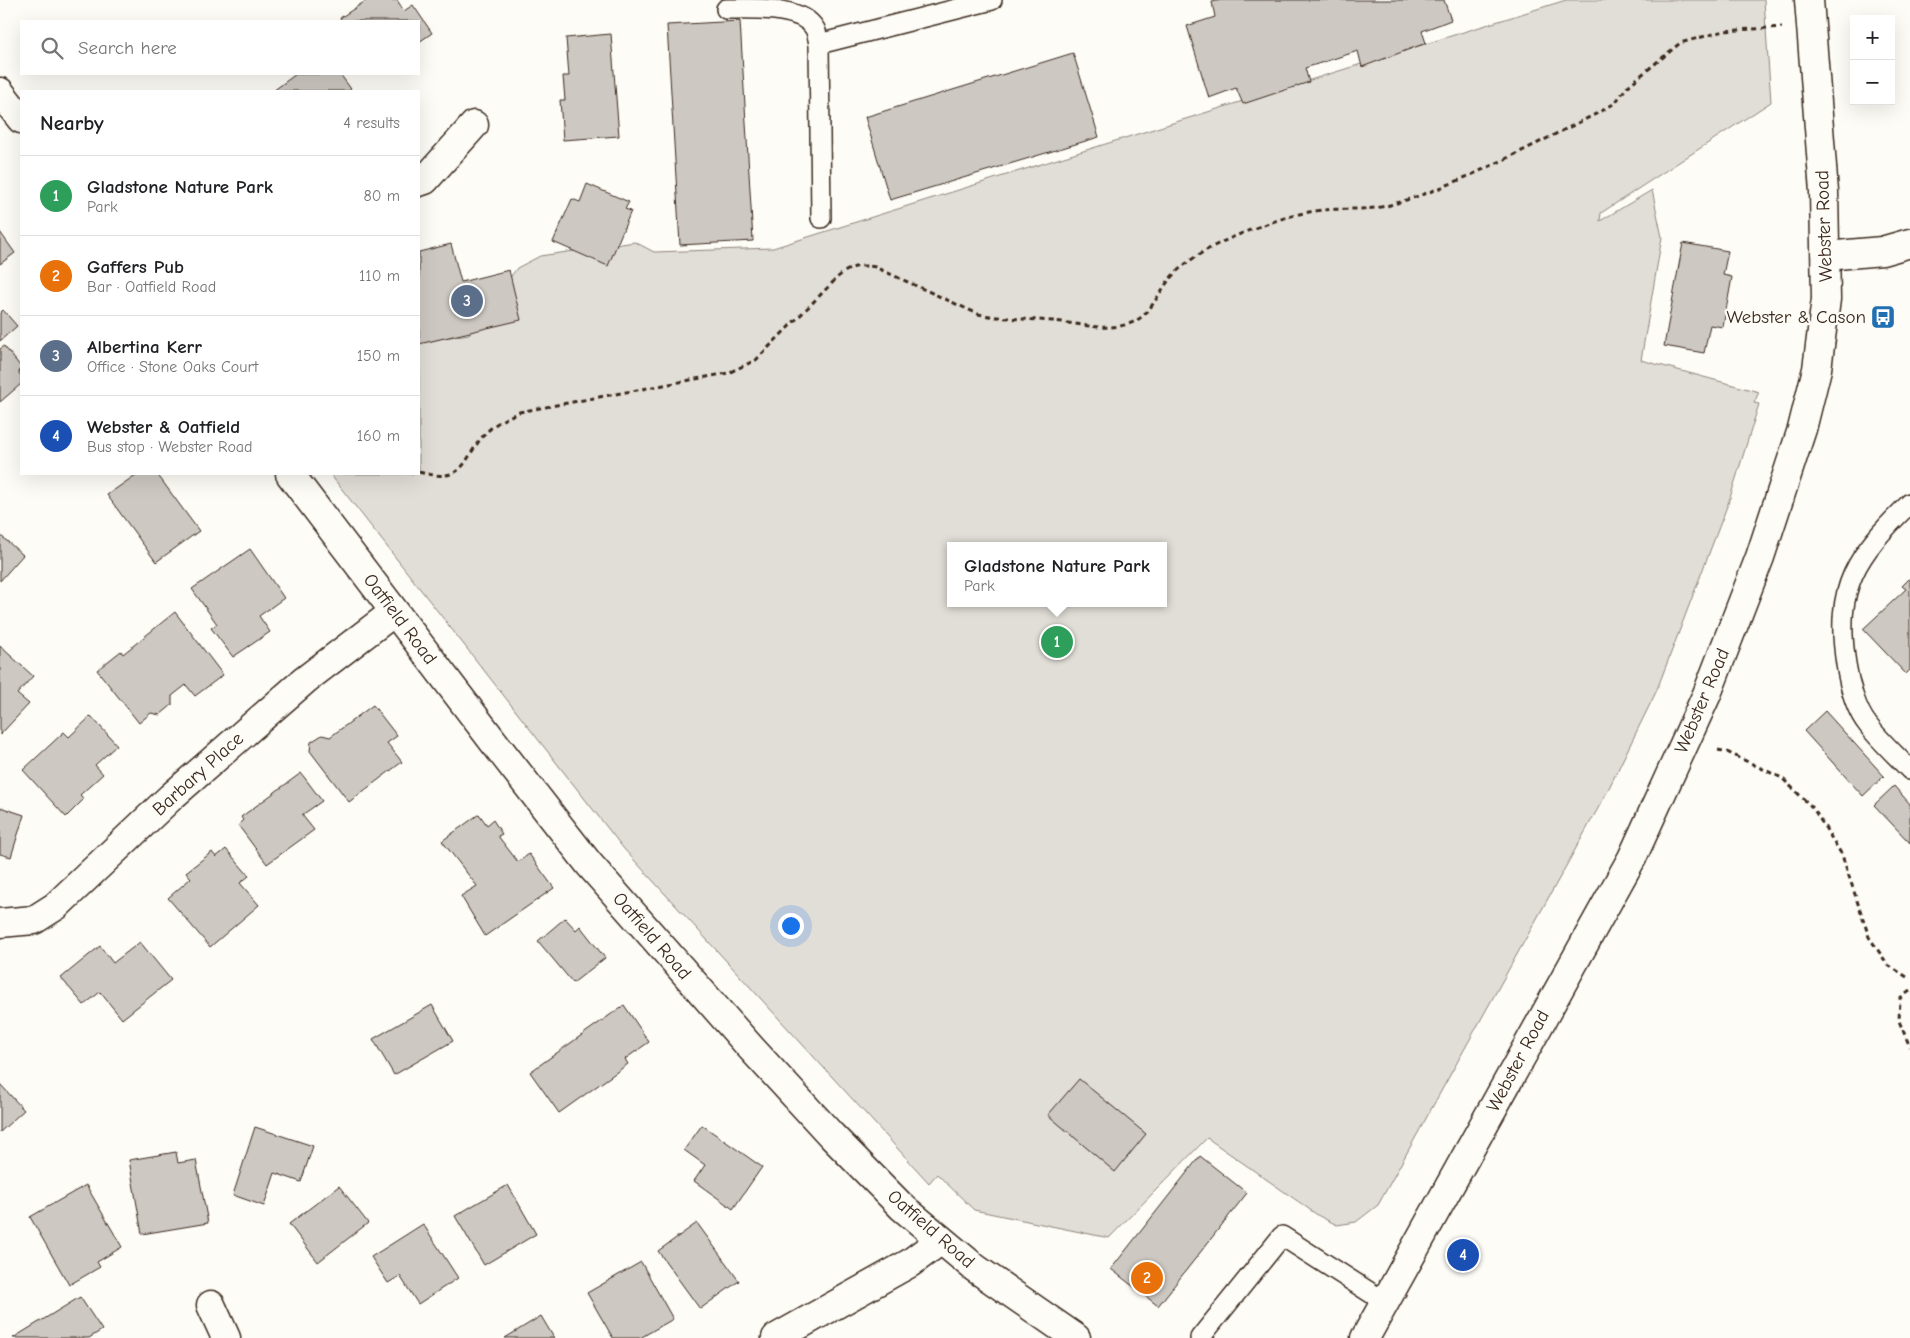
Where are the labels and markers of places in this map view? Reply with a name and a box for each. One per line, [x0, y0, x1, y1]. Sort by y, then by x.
pin: 3 [451, 282, 483, 320]
bus stop icon: Webster & Cason [1870, 304, 1896, 330]
place label: Webster & Cason [1727, 306, 1866, 328]
pin: 1 [1041, 623, 1073, 661]
pin: 4 [1447, 1236, 1479, 1274]
pin: 2 [1131, 1259, 1163, 1297]

